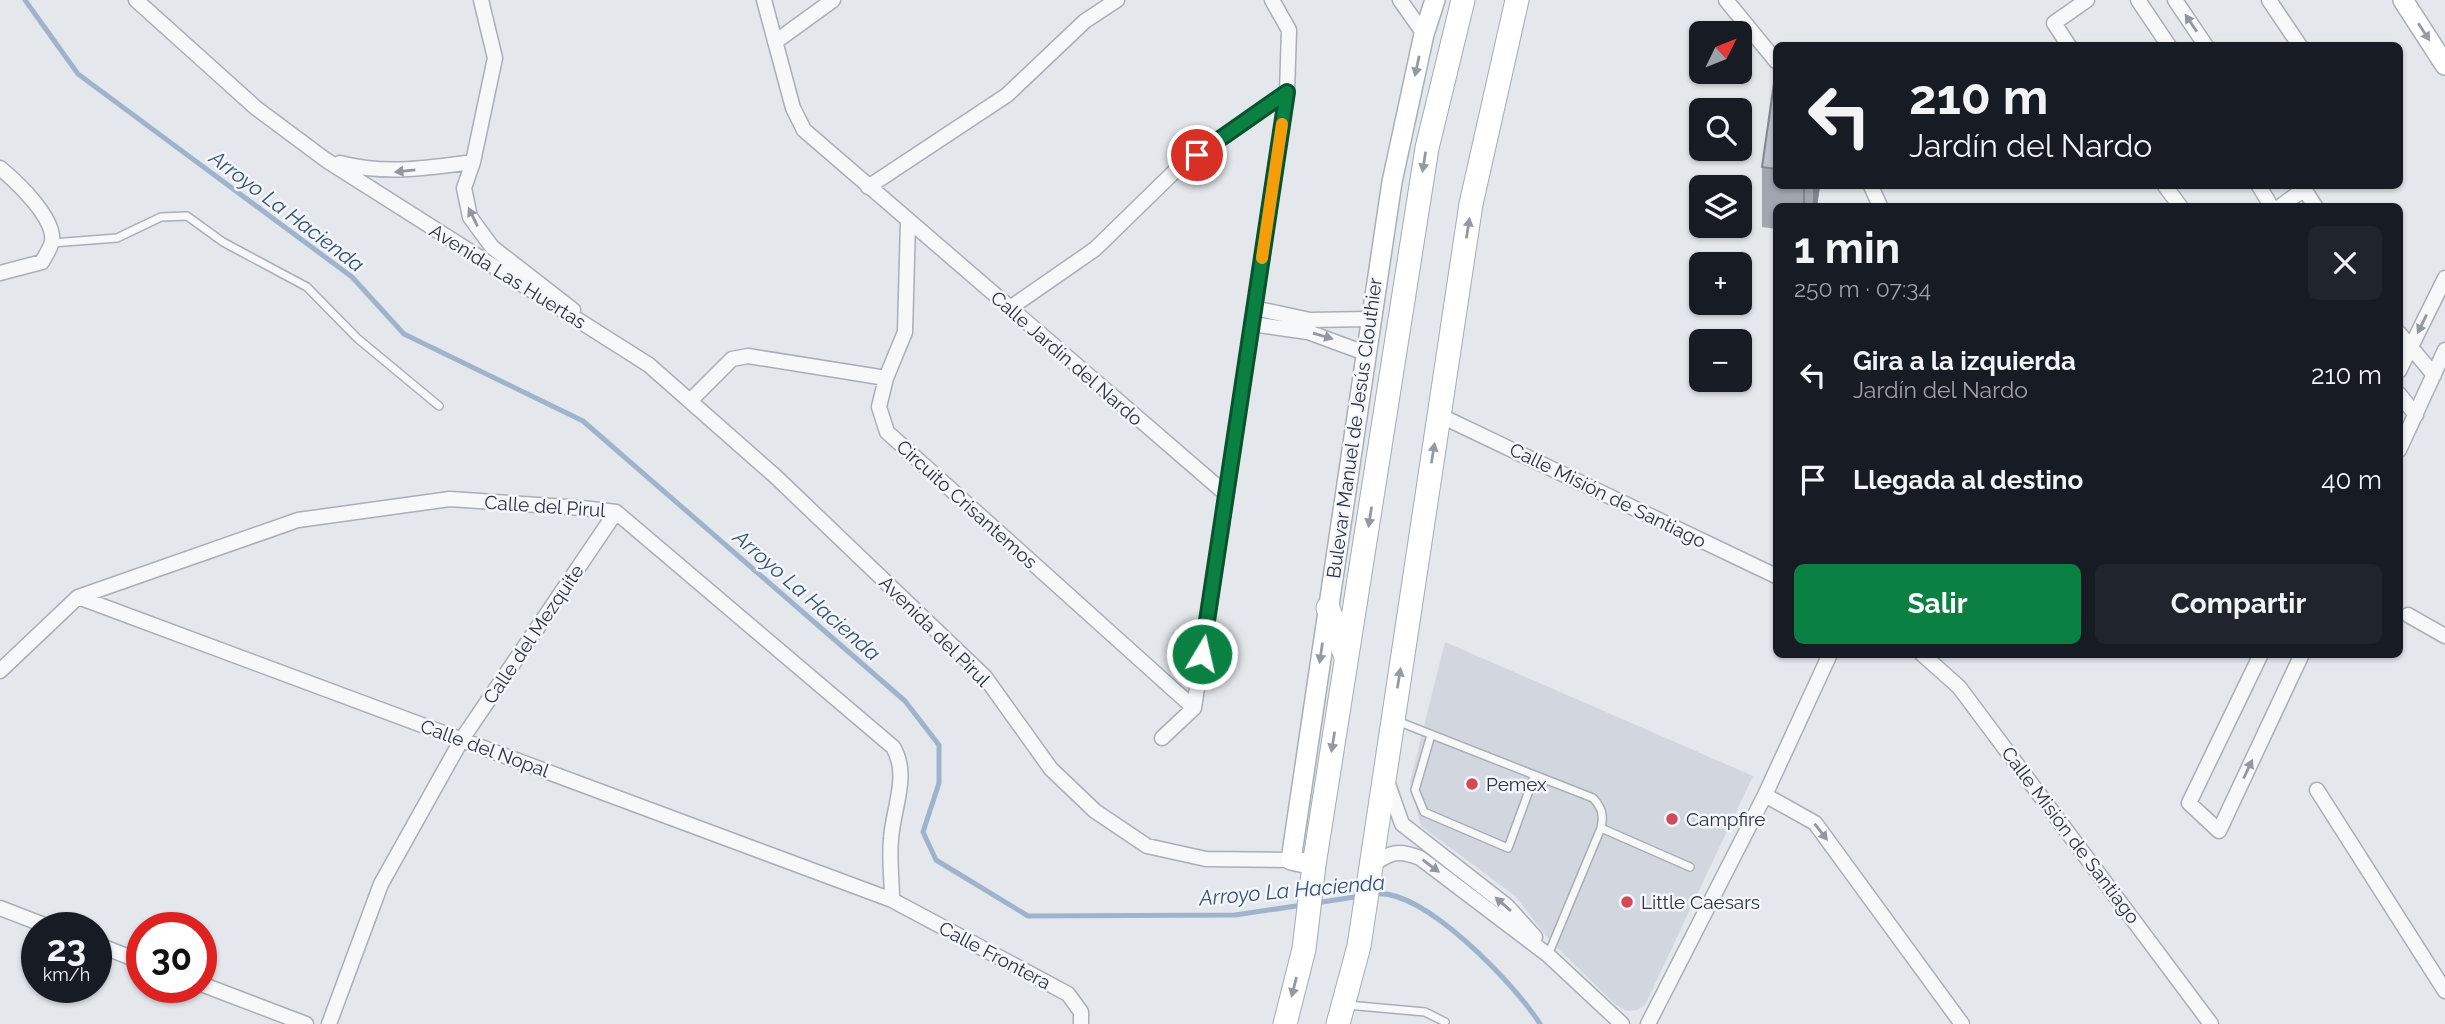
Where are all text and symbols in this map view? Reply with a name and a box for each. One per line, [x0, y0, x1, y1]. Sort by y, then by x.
one-way arrow [2184, 14, 2198, 32]
north arrow [1689, 21, 1752, 84]
map controls [1689, 21, 1752, 392]
one-way arrow [2417, 23, 2430, 42]
one-way arrow [1412, 55, 1423, 77]
text: 210 m [1909, 68, 2048, 125]
icon: left [1794, 70, 1885, 161]
button: search [1689, 98, 1752, 161]
pin [1167, 125, 1227, 185]
text: Jardín del Nardo [1909, 127, 2152, 164]
icon: arrive [1178, 136, 1216, 174]
water label: Arroyo La Hacienda [204, 144, 369, 277]
one-way arrow [1418, 151, 1429, 173]
one-way arrow [394, 165, 416, 176]
button: layers [1689, 175, 1752, 238]
one-way arrow [467, 207, 479, 227]
one-way arrow [1462, 217, 1473, 239]
street label: Avenida Las Huertas [426, 219, 590, 333]
text: 1 min [1794, 224, 1900, 273]
button: close [2308, 226, 2382, 300]
button: + [1689, 252, 1752, 315]
text: 250 m · 07:34 [1794, 275, 1931, 302]
street label: Bulevar Manuel de Jesús Clouthier [1322, 276, 1386, 580]
street label: Calle Jardín del Nardo [987, 286, 1147, 430]
one-way arrow [2416, 314, 2427, 334]
button: − [1689, 329, 1752, 392]
one-way arrow [1313, 332, 1334, 342]
text: Gira a la izquierda [1853, 346, 2076, 376]
icon: left [1794, 356, 1832, 394]
text: 210 m [2311, 360, 2382, 390]
text: Jardín del Nardo [1853, 376, 2028, 403]
street label: Circuito Crisantemos [892, 435, 1042, 573]
street label: Calle Misión de Santiago [1506, 438, 1710, 552]
one-way arrow [1428, 442, 1439, 464]
icon: arrive [1794, 461, 1832, 499]
text: Llegada al destino [1853, 465, 2083, 495]
text: 40 m [2321, 465, 2382, 495]
street label: Calle del Pirul [484, 491, 607, 521]
one-way arrow [1364, 506, 1375, 528]
water label: Arroyo La Hacienda [728, 524, 886, 666]
street label: Calle del Mezquite [478, 560, 588, 708]
button: Salir [1794, 564, 2081, 644]
button: Compartir [2095, 564, 2382, 644]
street label: Avenida del Pirul [875, 571, 995, 691]
position arrow [1165, 617, 1239, 691]
one-way arrow [1315, 642, 1326, 664]
one-way arrow [1394, 667, 1405, 689]
street label: Calle del Nopal [418, 715, 553, 782]
one-way arrow [1327, 731, 1338, 753]
street label: Calle Misión de Santiago [1997, 742, 2145, 928]
one-way arrow [2243, 759, 2254, 780]
place label: Pemex [1486, 773, 1547, 795]
marker: Pemex [1464, 776, 1480, 792]
place label: Campfire [1686, 808, 1766, 830]
marker: Campfire [1664, 811, 1680, 827]
one-way arrow [1814, 823, 1829, 841]
one-way arrow [1421, 859, 1440, 873]
water label: Arroyo La Hacienda [1197, 869, 1386, 911]
place label: Little Caesars [1641, 891, 1760, 913]
marker: Little Caesars [1619, 894, 1635, 910]
one-way arrow [1494, 896, 1512, 912]
speed limit sign: 30 [126, 912, 217, 1003]
street label: Calle Frontera [935, 916, 1055, 994]
text: 23 [47, 928, 86, 969]
text: km/h [43, 964, 90, 985]
one-way arrow [1288, 976, 1299, 998]

